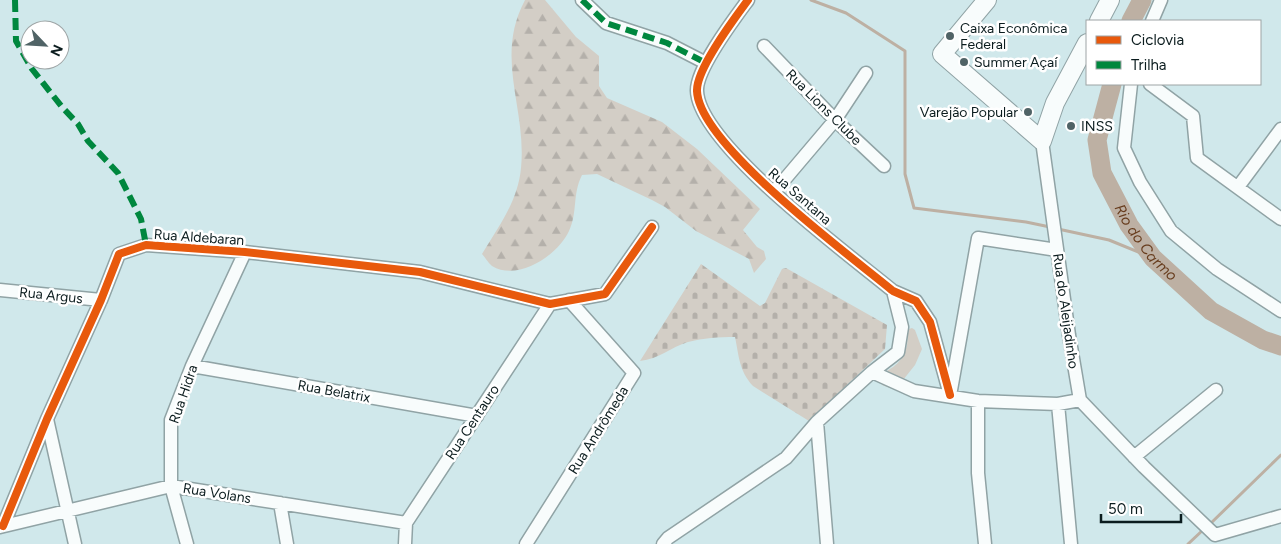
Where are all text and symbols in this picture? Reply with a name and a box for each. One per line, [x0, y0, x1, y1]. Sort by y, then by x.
north arrow [20, 20, 70, 70]
place label: Caixa Econômica Federal [960, 20, 1067, 53]
legend [1086, 20, 1261, 85]
marker: Caixa Econômica Federal [944, 30, 956, 42]
text: Ciclovia [1131, 31, 1184, 49]
text: N [46, 42, 66, 59]
place label: Summer Açaí [974, 54, 1058, 71]
marker: Summer Açaí [958, 56, 970, 68]
text: Trilha [1131, 56, 1166, 74]
street label: Rua Lions Clube [782, 66, 865, 149]
place label: Varejão Popular [920, 104, 1018, 121]
marker: Varejão Popular [1022, 106, 1034, 118]
place label: INSS [1081, 118, 1113, 135]
marker: INSS [1065, 120, 1077, 132]
street label: Rua Santana [765, 164, 835, 228]
water label: Rio do Carmo [1111, 201, 1181, 285]
street label: Rua Aldebaran [153, 226, 245, 249]
street label: Rua do Aleijadinho [1049, 252, 1082, 370]
street label: Rua Argus [18, 284, 84, 307]
street label: Rua Hidra [166, 363, 201, 426]
street label: Rua Belatrix [296, 377, 372, 406]
street label: Rua Centauro [442, 382, 503, 463]
street label: Rua Andrômeda [565, 383, 632, 477]
street label: Rua Volans [182, 480, 252, 507]
scale bar [1101, 492, 1181, 524]
text: 50 m [1108, 500, 1143, 518]

